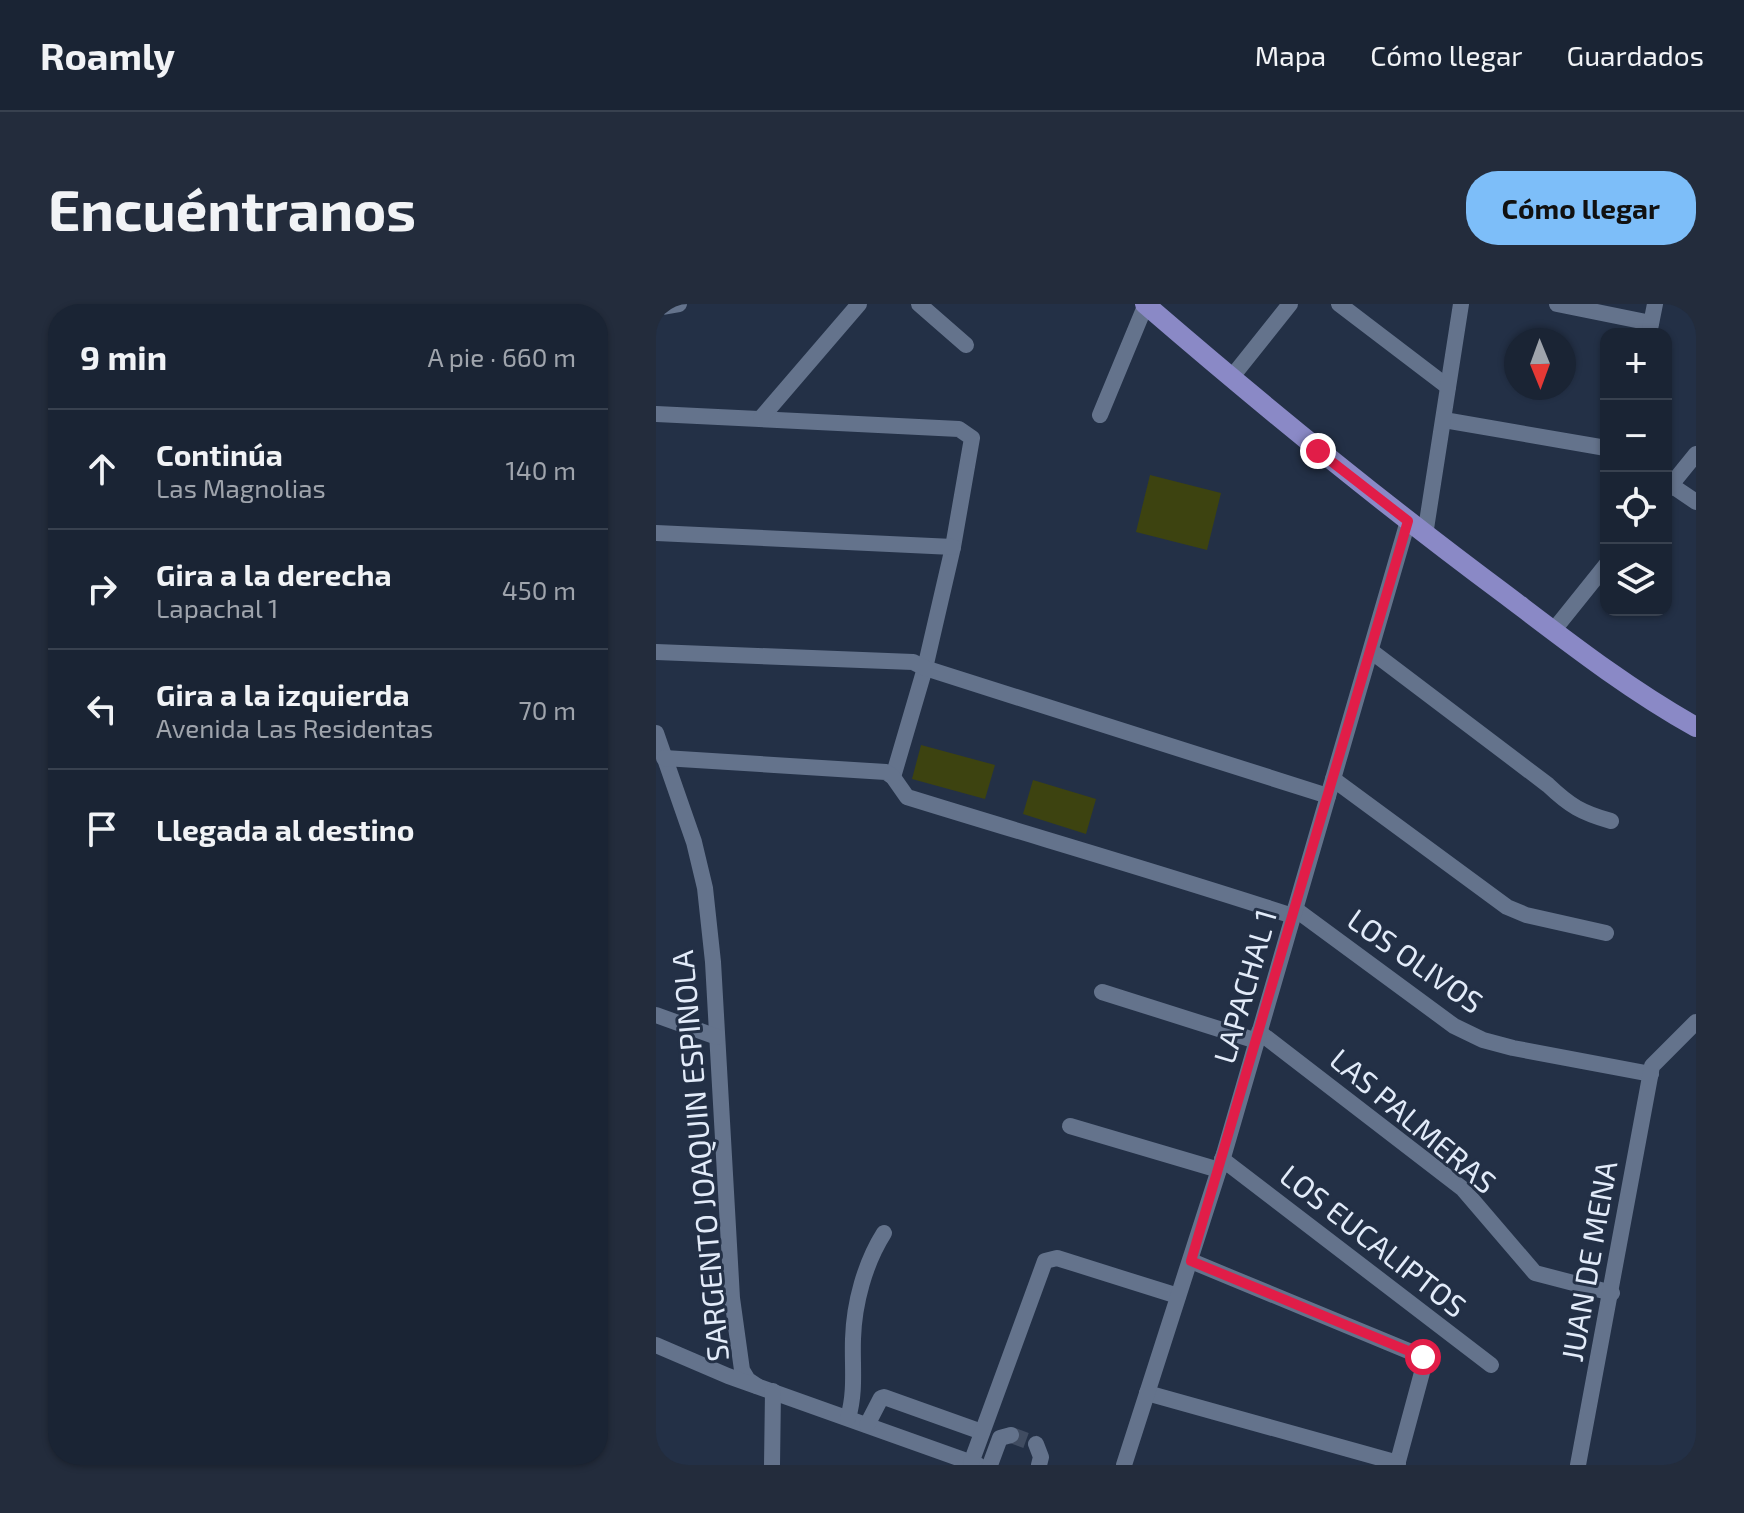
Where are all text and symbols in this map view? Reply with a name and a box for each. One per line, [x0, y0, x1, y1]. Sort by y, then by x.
text: Roamly [40, 32, 175, 78]
text: Mapa [1255, 38, 1326, 72]
text: Cómo llegar [1370, 38, 1523, 72]
text: Guardados [1567, 38, 1704, 72]
button: Cómo llegar [1466, 171, 1696, 245]
text: Encuéntranos [48, 175, 416, 242]
north arrow [1504, 328, 1576, 400]
map controls [1600, 328, 1672, 616]
button: + [1600, 328, 1672, 400]
text: 9 min [80, 336, 167, 377]
text: A pie · 660 m [427, 341, 576, 372]
button: − [1600, 400, 1672, 472]
route end [1300, 433, 1336, 469]
text: Continúa [156, 436, 283, 472]
icon: ahead [80, 447, 124, 491]
text: 140 m [505, 454, 576, 485]
text: Las Magnolias [156, 472, 326, 503]
button: locate [1600, 472, 1672, 544]
button: layers [1600, 544, 1672, 616]
text: Gira a la derecha [156, 556, 392, 592]
icon: right [80, 567, 124, 611]
text: 450 m [502, 574, 576, 605]
text: Lapachal 1 [156, 592, 278, 623]
text: Gira a la izquierda [156, 676, 410, 712]
icon: left [80, 687, 124, 731]
text: 70 m [518, 694, 576, 725]
text: Avenida Las Residentas [156, 712, 433, 743]
icon: arrive [80, 807, 124, 851]
text: Llegada al destino [156, 811, 415, 847]
street label: LOS OLIVOS [1341, 900, 1491, 1020]
street label: LAPACHAL 1 [1205, 905, 1283, 1067]
street label: SARGENTO JOAQUIN ESPINOLA [663, 948, 735, 1363]
street label: LAS PALMERAS [1324, 1040, 1504, 1200]
street label: LOS EUCALIPTOS [1274, 1156, 1474, 1324]
street label: JUAN DE MENA [1553, 1158, 1623, 1364]
route start [1405, 1339, 1441, 1375]

